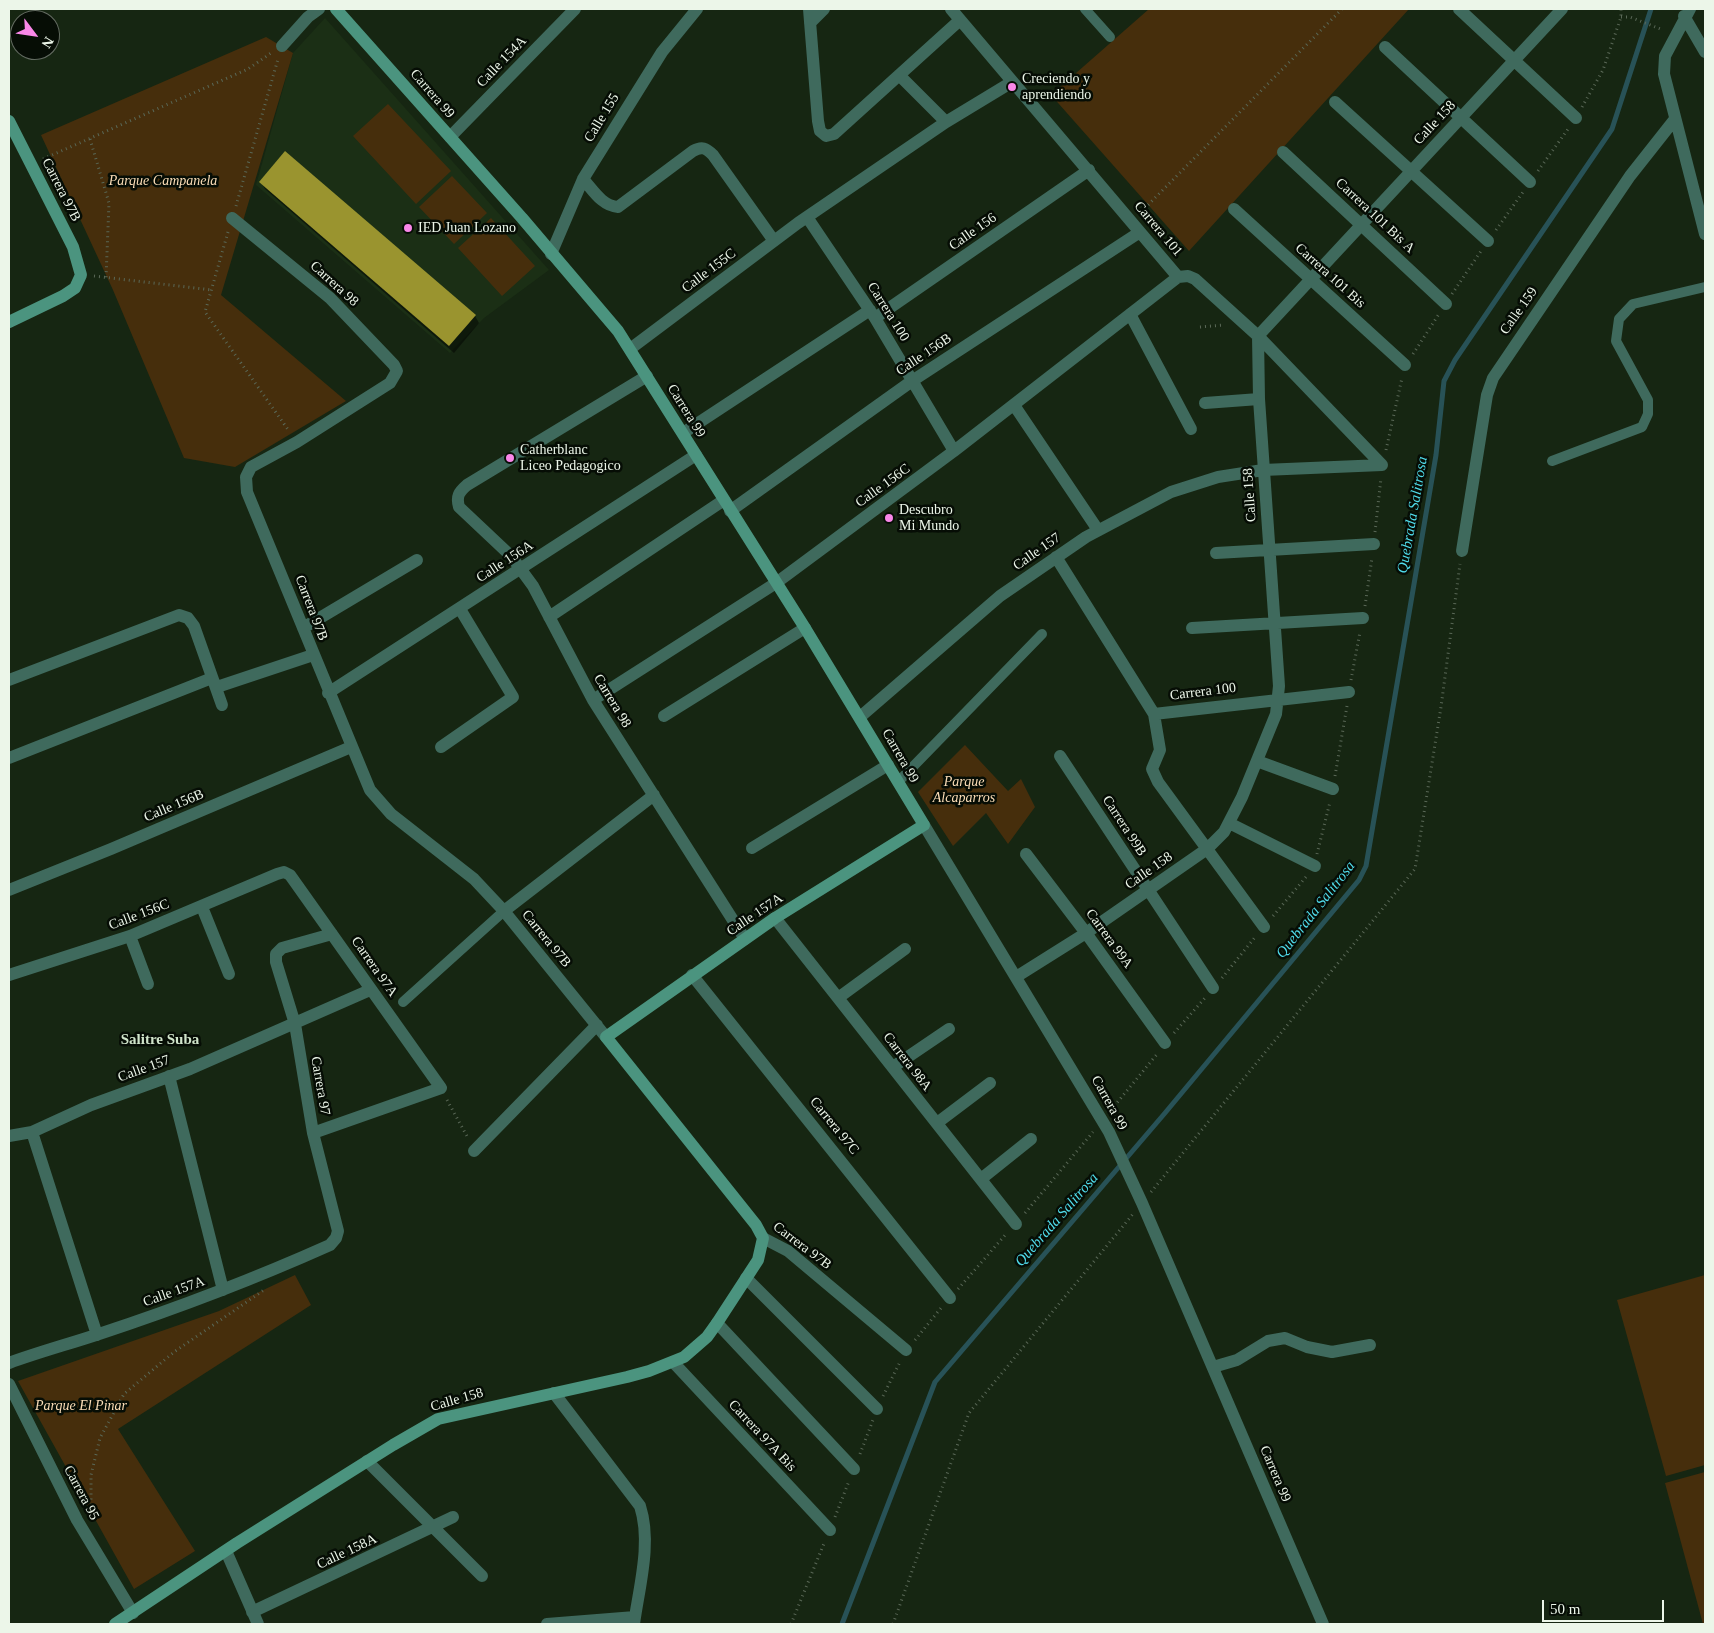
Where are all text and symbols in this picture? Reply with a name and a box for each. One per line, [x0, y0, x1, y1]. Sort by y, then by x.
north arrow [10, 10, 60, 60]
street label: Calle 154A [474, 33, 530, 91]
text: N [38, 34, 56, 51]
street label: Carrera 99 [406, 66, 458, 122]
place label: Creciendo y aprendiendo [1022, 71, 1091, 104]
marker: Creciendo y aprendiendo [1006, 81, 1018, 93]
street label: Calle 155 [581, 91, 623, 145]
street label: Calle 158 [1410, 98, 1460, 148]
street label: Carrera 97B [38, 156, 84, 224]
park label: Parque Campanela [109, 173, 217, 189]
street label: Carrera 101 Bis A [1332, 175, 1418, 257]
street label: Carrera 101 [1130, 198, 1186, 260]
street label: Calle 156 [946, 210, 1000, 254]
place label: IED Juan Lozano [418, 220, 516, 236]
marker: IED Juan Lozano [402, 222, 414, 234]
street label: Carrera 101 Bis [1291, 240, 1369, 312]
street label: Calle 155C [679, 245, 739, 297]
street label: Carrera 98 [306, 258, 362, 310]
street label: Carrera 100 [863, 279, 913, 345]
street label: Calle 159 [1497, 284, 1541, 338]
street label: Calle 156B [893, 330, 955, 380]
street label: Carrera 99 [663, 381, 709, 441]
place label: Catherblanc Liceo Pedagogico [520, 442, 621, 474]
marker: Catherblanc Liceo Pedagogico [504, 452, 516, 464]
water label: Quebrada Salitrosa [1394, 455, 1432, 575]
street label: Calle 156C [852, 461, 914, 511]
street label: Calle 158 [1240, 467, 1260, 523]
place label: Descubro Mi Mundo [899, 502, 959, 534]
marker: Descubro Mi Mundo [883, 512, 895, 524]
street label: Calle 157 [1010, 530, 1064, 574]
street label: Calle 156A [474, 537, 536, 587]
street label: Carrera 97B [291, 573, 331, 643]
street label: Carrera 98 [589, 671, 635, 731]
street label: Carrera 100 [1169, 680, 1237, 704]
street label: Carrera 99 [878, 726, 922, 786]
park label: Parque Alcaparros [933, 774, 995, 806]
street label: Calle 156B [142, 786, 206, 826]
street label: Carrera 99B [1098, 793, 1150, 859]
street label: Calle 158 [1122, 849, 1176, 893]
water label: Quebrada Salitrosa [1273, 858, 1359, 962]
street label: Calle 157A [724, 890, 786, 940]
street label: Calle 156C [106, 896, 172, 934]
street label: Carrera 99A [1082, 906, 1136, 972]
street label: Carrera 97B [518, 907, 574, 971]
street label: Carrera 97A [347, 934, 401, 1000]
street label: Carrera 98A [879, 1029, 935, 1095]
district label: Salitre Suba [121, 1031, 199, 1049]
street label: Calle 157 [116, 1052, 172, 1086]
street label: Carrera 97 [307, 1055, 333, 1117]
street label: Carrera 99 [1087, 1073, 1131, 1133]
street label: Carrera 97C [806, 1094, 862, 1158]
water label: Quebrada Salitrosa [1011, 1169, 1103, 1271]
street label: Carrera 97B [769, 1219, 835, 1273]
street label: Calle 157A [141, 1273, 207, 1311]
street label: Calle 158 [429, 1384, 485, 1416]
street label: Carrera 97A Bis [725, 1397, 799, 1475]
park label: Parque El Pinar [35, 1398, 127, 1414]
street label: Carrera 99 [1256, 1443, 1294, 1505]
street label: Carrera 95 [60, 1463, 102, 1523]
street label: Calle 158A [314, 1531, 380, 1573]
scale bar [1544, 1590, 1666, 1622]
text: 50 m [1550, 1601, 1580, 1617]

